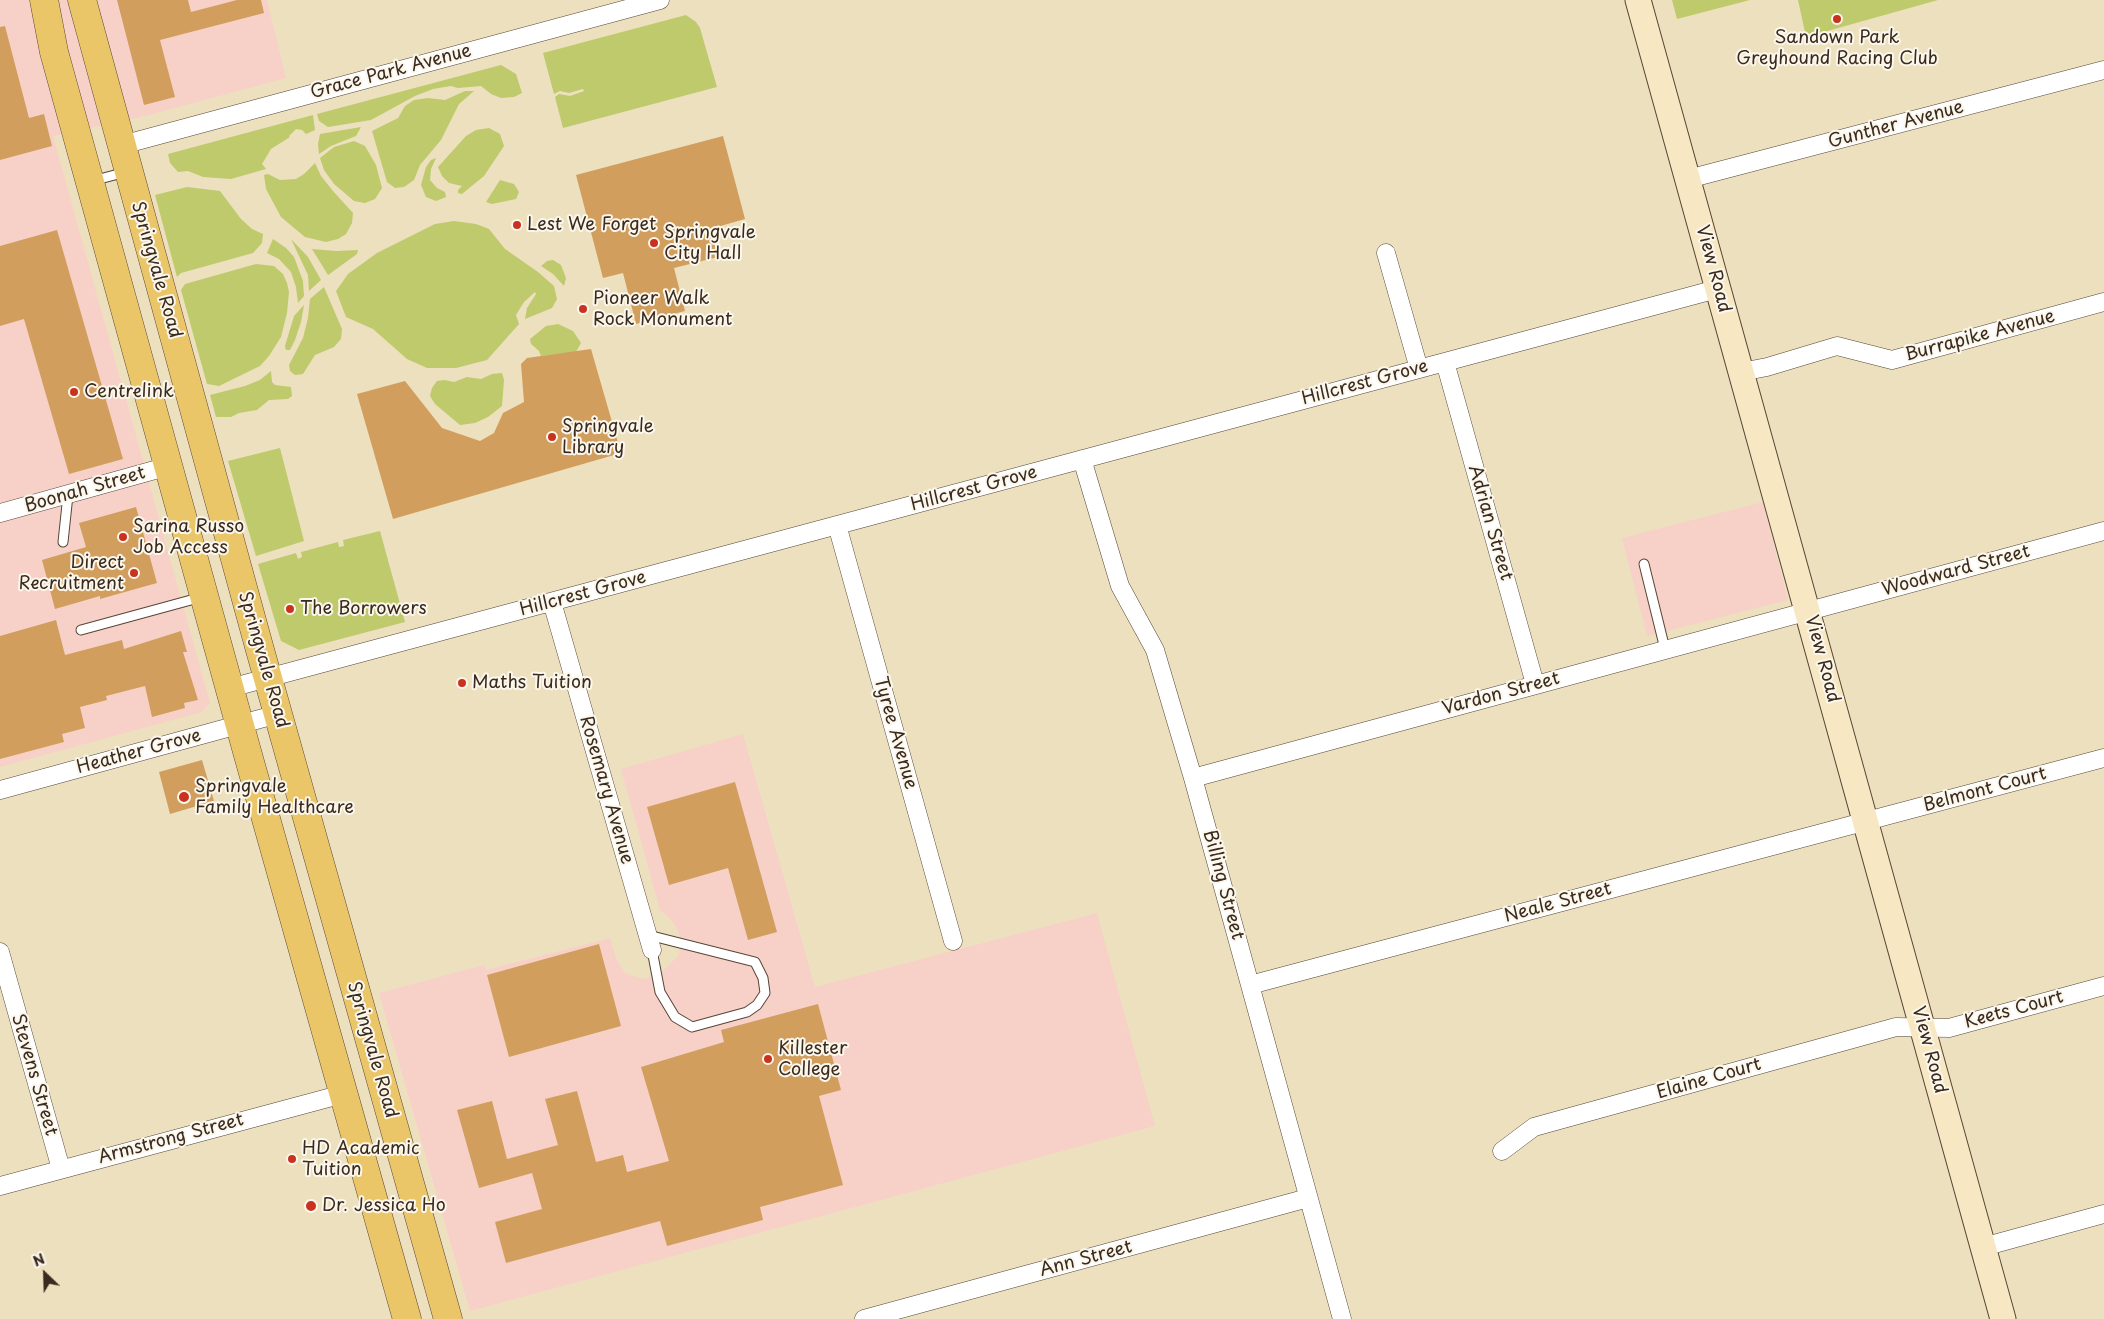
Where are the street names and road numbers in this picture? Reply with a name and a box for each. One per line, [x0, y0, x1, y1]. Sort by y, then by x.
street label: Grace Park Avenue [308, 40, 474, 104]
street label: Gunther Avenue [1826, 97, 1966, 153]
street label: Springvale Road [126, 199, 186, 341]
street label: View Road [1691, 223, 1735, 315]
street label: Burrapike Avenue [1903, 306, 2057, 366]
street label: Hillcrest Grove [1300, 356, 1430, 410]
street label: Boonah Street [22, 462, 148, 518]
street label: Hillcrest Grove [909, 462, 1039, 516]
street label: Adrian Street [1463, 463, 1517, 583]
street label: Woodward Street [1880, 541, 2032, 601]
street label: Hillcrest Grove [518, 567, 648, 621]
street label: Springvale Road [233, 589, 293, 731]
street label: View Road [1800, 613, 1844, 705]
street label: Vardon Street [1440, 668, 1562, 720]
street label: Tyree Avenue [869, 674, 921, 792]
street label: Rosemary Avenue [574, 713, 638, 867]
street label: Heather Grove [75, 725, 203, 779]
street label: Belmont Court [1921, 763, 2049, 817]
street label: Billing Street [1198, 828, 1248, 942]
street label: Neale Street [1502, 878, 1614, 928]
street label: Springvale Road [342, 979, 402, 1121]
street label: Keets Court [1962, 986, 2066, 1034]
street label: View Road [1907, 1004, 1951, 1096]
street label: Stevens Street [6, 1012, 62, 1138]
street label: Elaine Court [1654, 1054, 1764, 1104]
street label: Armstrong Street [96, 1109, 246, 1169]
street label: Ann Street [1037, 1236, 1135, 1282]

